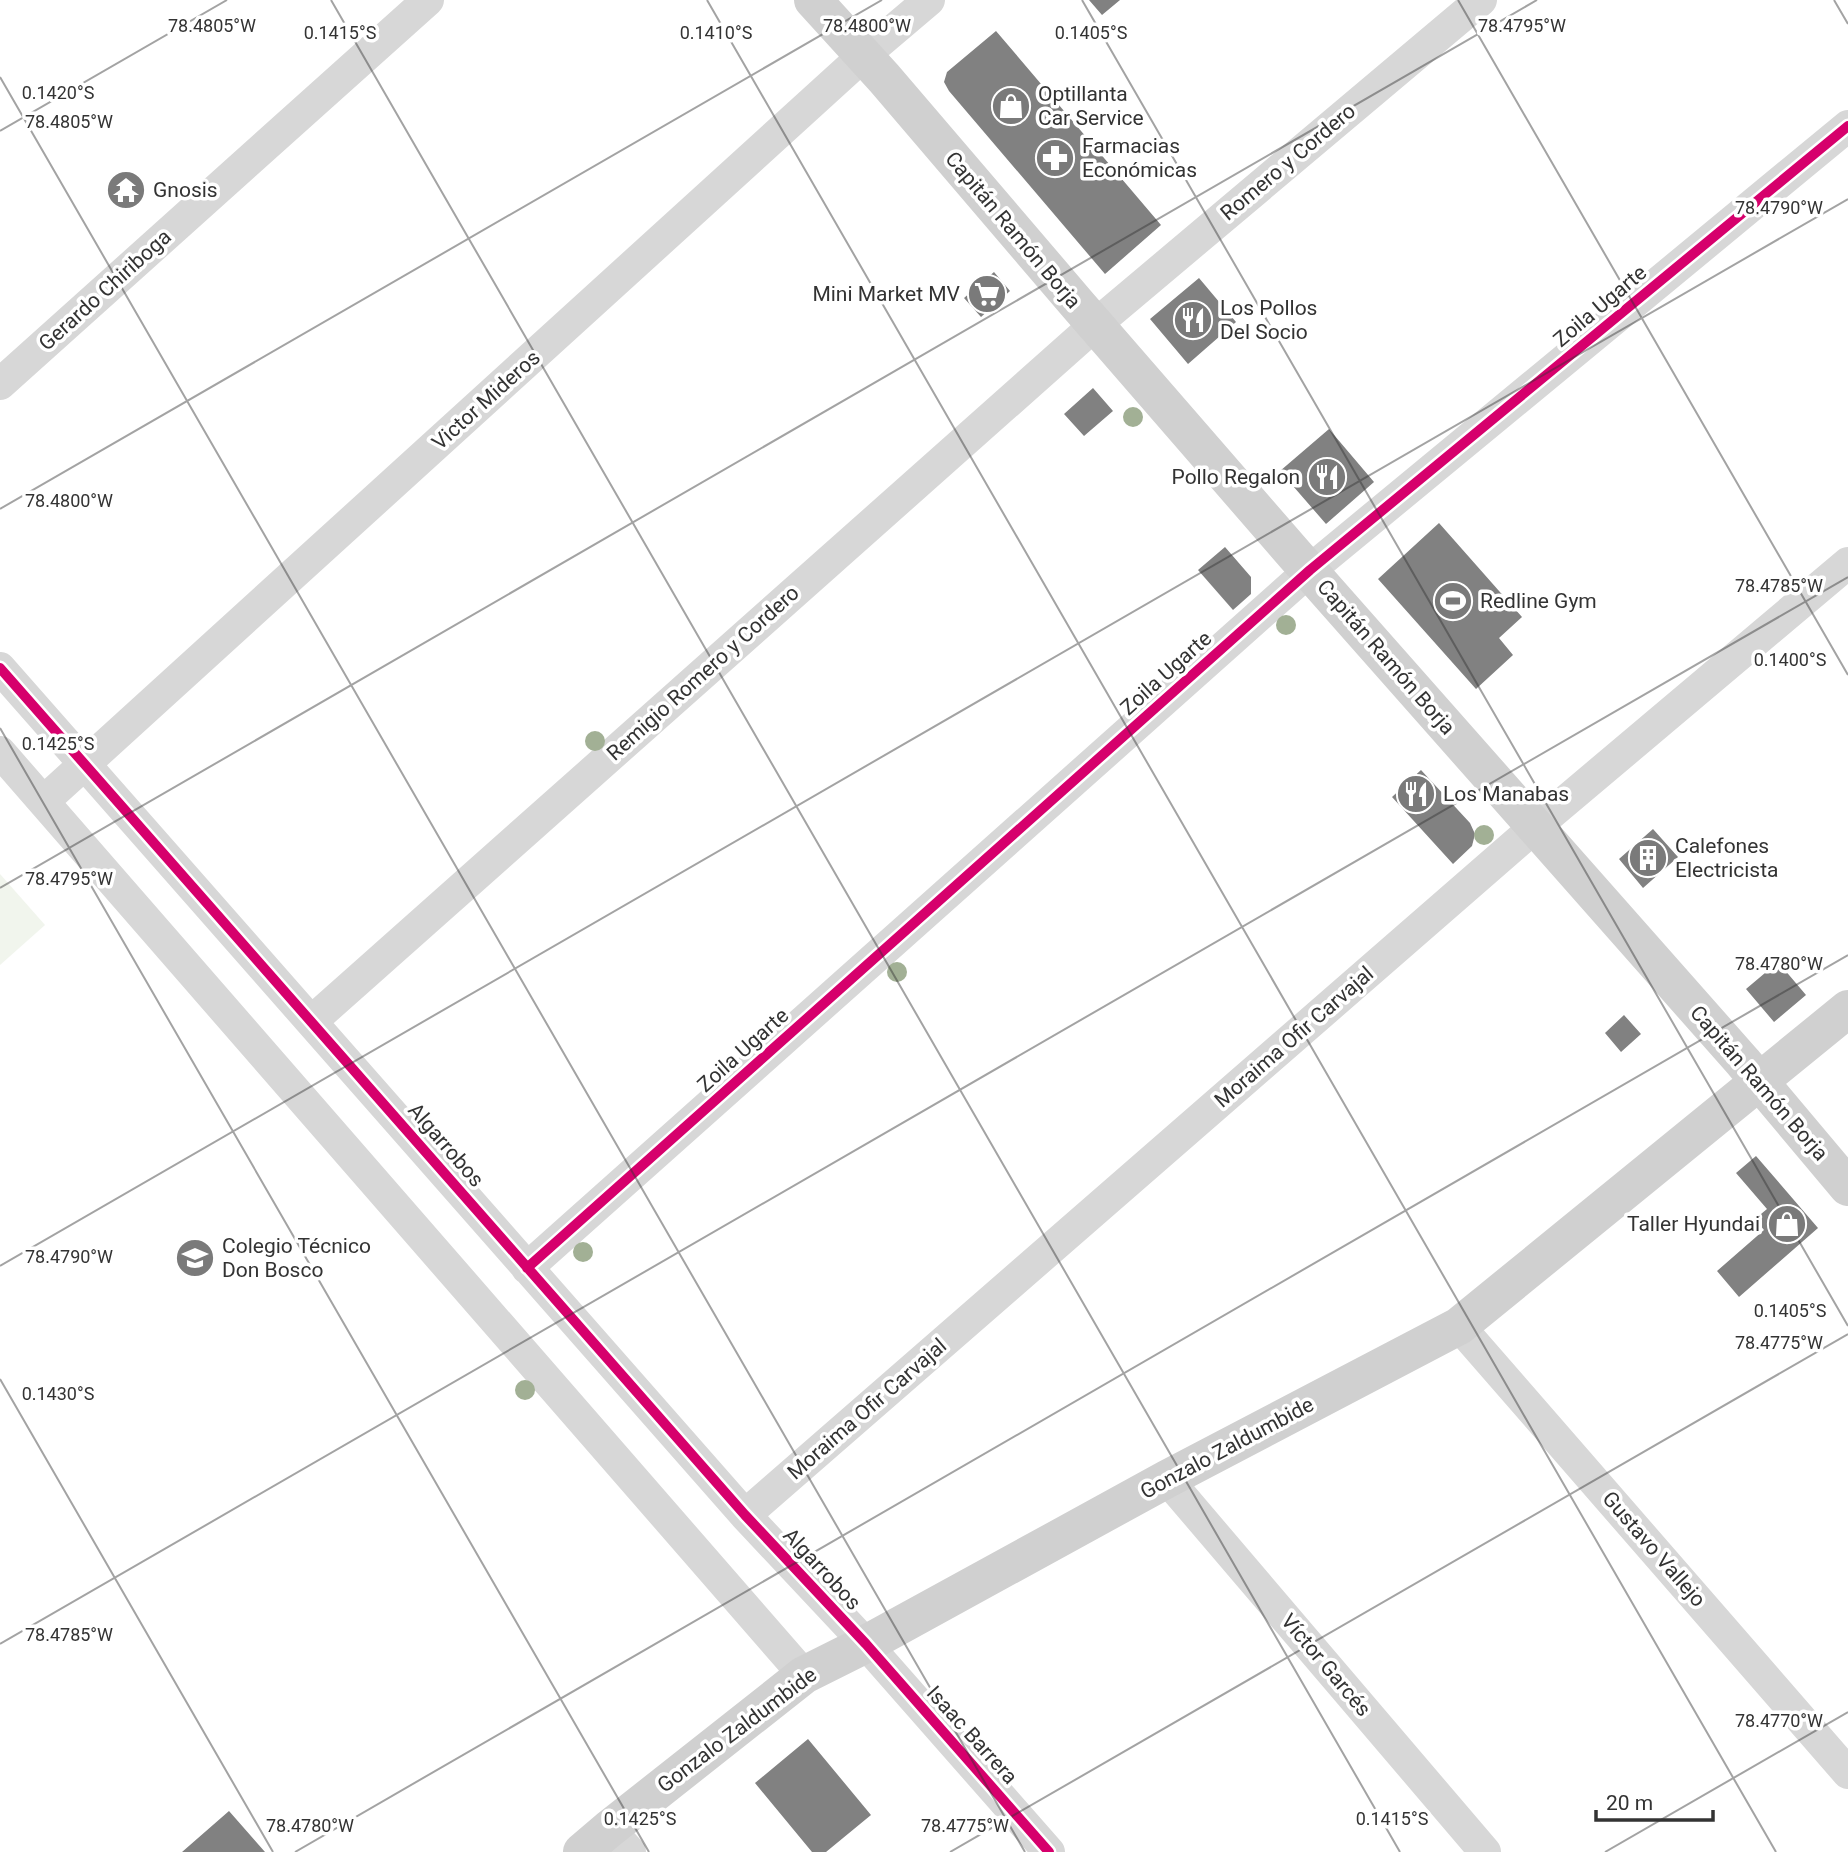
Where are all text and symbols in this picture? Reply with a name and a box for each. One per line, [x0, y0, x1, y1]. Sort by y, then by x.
text: 78.4805°W [168, 15, 256, 36]
text: 78.4800°W [823, 15, 911, 36]
text: 78.4795°W [1478, 15, 1566, 36]
text: 0.1415°S [304, 22, 377, 43]
text: 0.1410°S [680, 22, 753, 43]
text: 0.1405°S [1055, 22, 1128, 43]
text: 0.1420°S [22, 82, 95, 103]
place label: Optillanta Car Service [1038, 82, 1144, 130]
shop icon: Optillanta Car Service [990, 85, 1032, 127]
street label: Romero y Cordero [1216, 99, 1360, 225]
text: 78.4805°W [25, 111, 113, 132]
place label: Farmacias Económicas [1082, 134, 1197, 182]
pharmacy icon: Farmacias Económicas [1034, 137, 1076, 179]
street label: Capitán Ramón Borja [940, 147, 1086, 313]
temple icon: Gnosis [105, 169, 147, 211]
place label: Gnosis [153, 178, 218, 202]
text: 78.4790°W [1735, 197, 1823, 218]
street label: Gerardo Chiriboga [34, 225, 176, 355]
street label: Zoila Ugarte [1549, 260, 1651, 352]
supermarket icon: Mini Market MV [966, 273, 1008, 315]
place label: Mini Market MV [812, 282, 961, 306]
place label: Los Pollos Del Socio [1220, 296, 1317, 344]
restaurant icon: Los Pollos Del Socio [1172, 299, 1214, 341]
street label: Victor Mideros [427, 345, 545, 455]
restaurant icon: Pollo Regalon [1306, 456, 1348, 498]
place label: Pollo Regalon [1172, 465, 1300, 489]
text: 78.4800°W [25, 490, 113, 511]
street label: Capitán Ramón Borja [1312, 575, 1460, 739]
text: 78.4785°W [1735, 575, 1823, 596]
street label: Remigio Romero y Cordero [602, 580, 804, 766]
sports icon: Redline Gym [1432, 580, 1474, 622]
place label: Redline Gym [1480, 589, 1597, 613]
street label: Zoila Ugarte [1116, 626, 1216, 720]
text: 0.1400°S [1754, 649, 1827, 670]
text: 0.1425°S [22, 733, 95, 754]
restaurant icon: Los Manabas [1395, 773, 1437, 815]
place label: Los Manabas [1443, 782, 1569, 806]
place label: Calefones Electricista [1675, 834, 1779, 882]
building icon: Calefones Electricista [1627, 837, 1669, 879]
text: 78.4795°W [25, 868, 113, 889]
text: 78.4780°W [1735, 953, 1823, 974]
street label: Moraima Ofir Carvajal [1210, 962, 1378, 1112]
street label: Capitán Ramón Borja [1685, 1001, 1833, 1165]
street label: Zoila Ugarte [693, 1003, 793, 1097]
street label: Algarrobos [403, 1098, 489, 1192]
shop icon: Taller Hyundai [1766, 1203, 1808, 1245]
place label: Taller Hyundai [1627, 1212, 1760, 1236]
place label: Colegio Técnico Don Bosco [222, 1234, 371, 1282]
school or university icon: Colegio Técnico Don Bosco [174, 1237, 216, 1279]
text: 78.4790°W [25, 1246, 113, 1267]
text: 0.1405°S [1754, 1300, 1827, 1321]
text: 78.4775°W [1735, 1332, 1823, 1353]
street label: Moraima Ofir Carvajal [783, 1334, 951, 1484]
text: 0.1430°S [22, 1383, 95, 1404]
street label: Gonzalo Zaldumbide [1136, 1392, 1318, 1504]
street label: Gustavo Vallejo [1597, 1487, 1711, 1612]
street label: Algarrobos [778, 1523, 866, 1615]
street label: Víctor Garcés [1276, 1609, 1376, 1721]
text: 78.4785°W [25, 1624, 113, 1645]
street label: Gonzalo Zaldumbide [653, 1662, 821, 1798]
street label: Isaac Barrera [922, 1681, 1022, 1789]
text: 78.4770°W [1735, 1710, 1823, 1731]
scale bar [1596, 1778, 1713, 1822]
text: 20 m [1606, 1791, 1653, 1815]
text: 0.1425°S [604, 1808, 677, 1829]
text: 0.1415°S [1356, 1808, 1429, 1829]
text: 78.4780°W [266, 1815, 354, 1836]
text: 78.4775°W [921, 1815, 1009, 1836]

